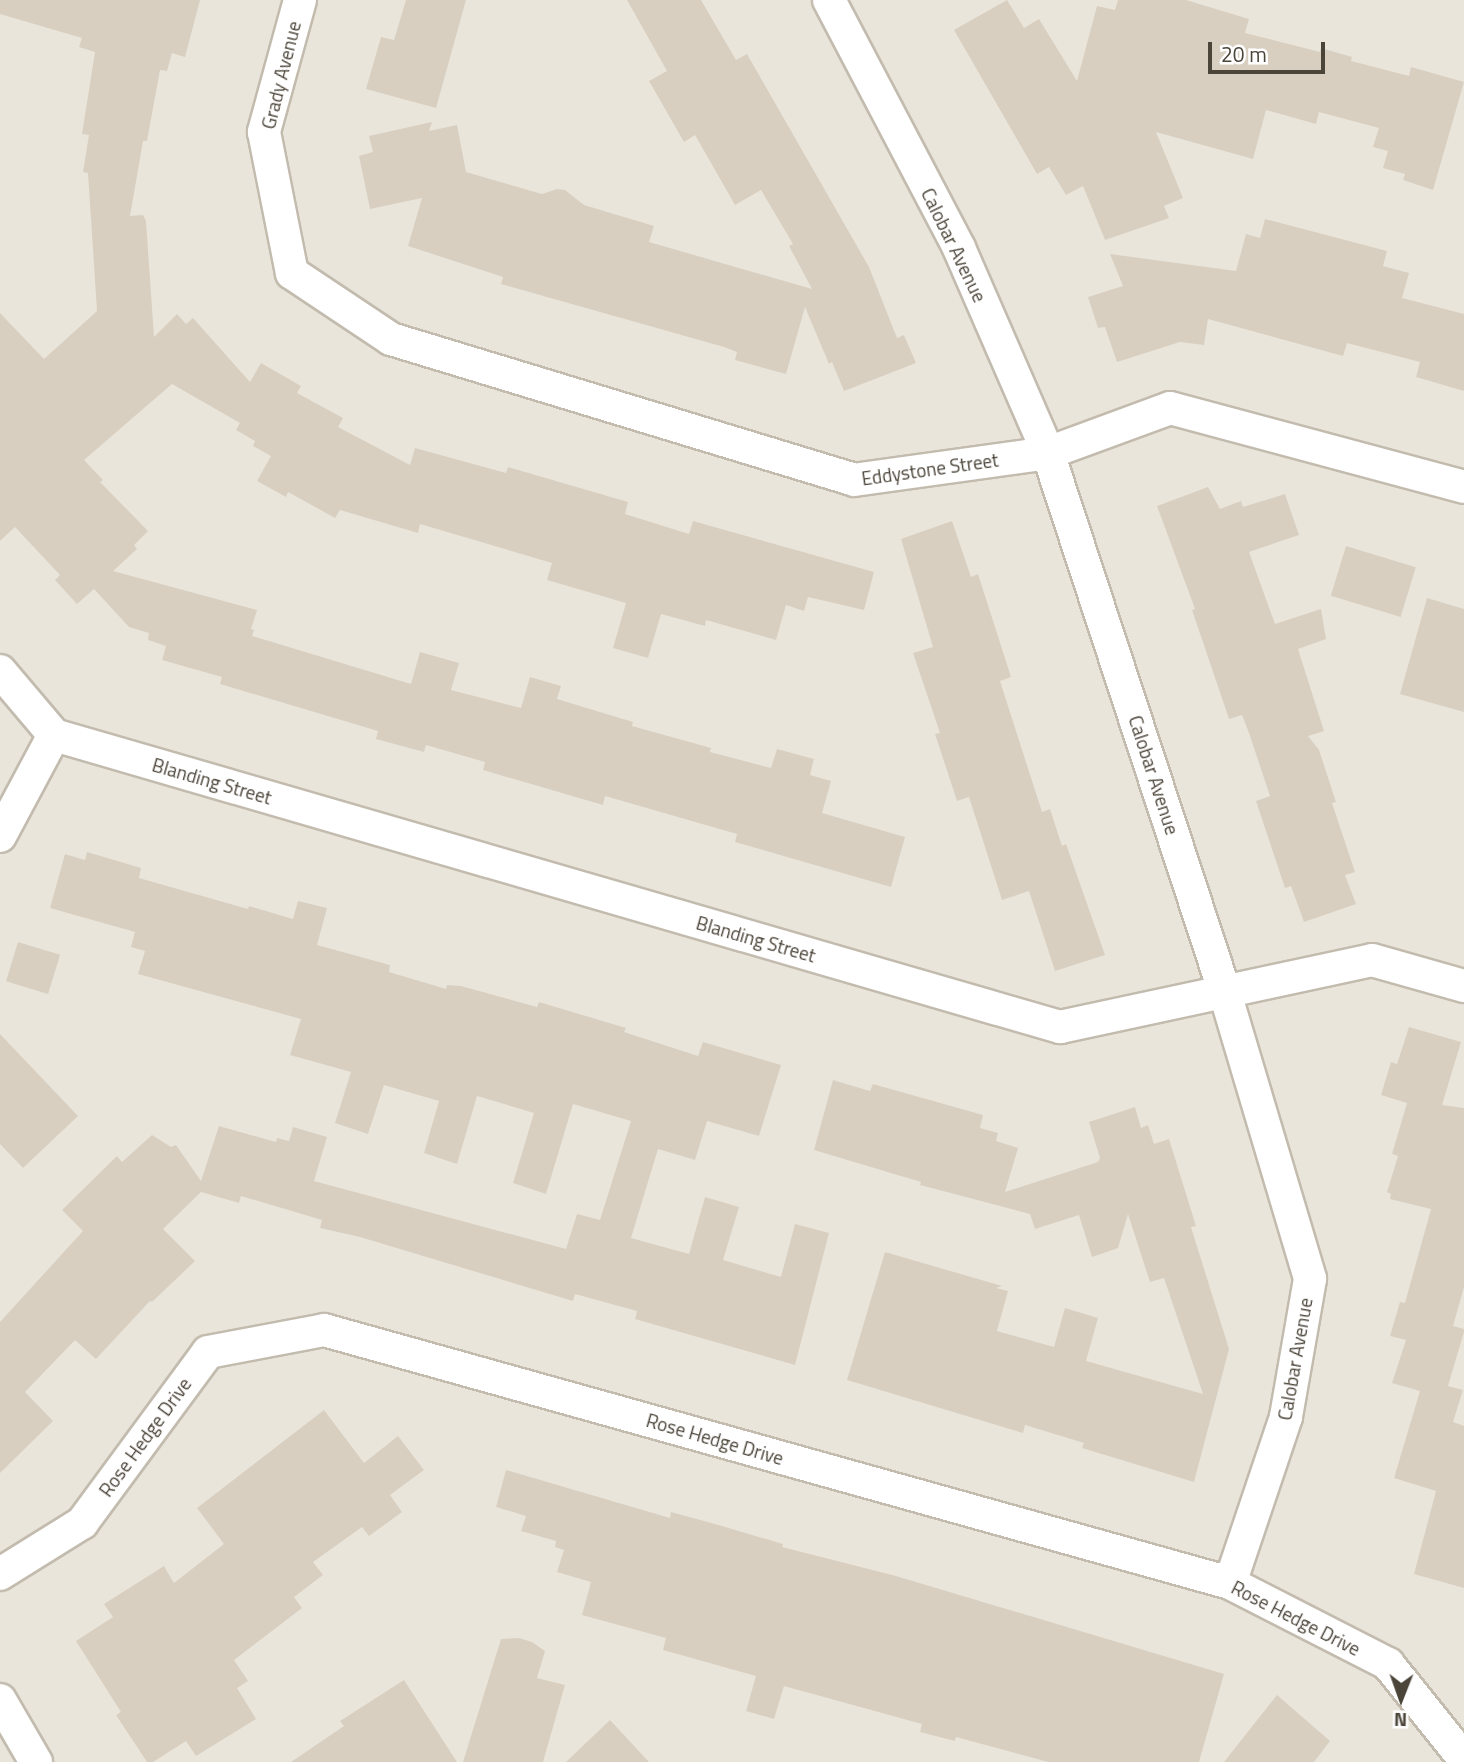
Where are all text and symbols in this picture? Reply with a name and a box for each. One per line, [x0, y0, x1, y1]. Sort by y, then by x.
street label: Grady Avenue [257, 19, 305, 131]
scale bar [1212, 28, 1329, 72]
text: 20 m [1221, 38, 1267, 70]
street label: Calobar Avenue [917, 184, 991, 306]
street label: Eddystone Street [860, 448, 1000, 490]
street label: Calobar Avenue [1124, 713, 1184, 837]
street label: Blanding Street [150, 753, 274, 809]
street label: Blanding Street [694, 911, 818, 967]
street label: Calobar Avenue [1273, 1296, 1317, 1422]
street label: Rose Hedge Drive [94, 1373, 196, 1501]
street label: Rose Hedge Drive [644, 1409, 786, 1469]
street label: Rose Hedge Drive [1228, 1576, 1364, 1660]
north arrow [1366, 1664, 1436, 1734]
text: N [1394, 1706, 1407, 1735]

